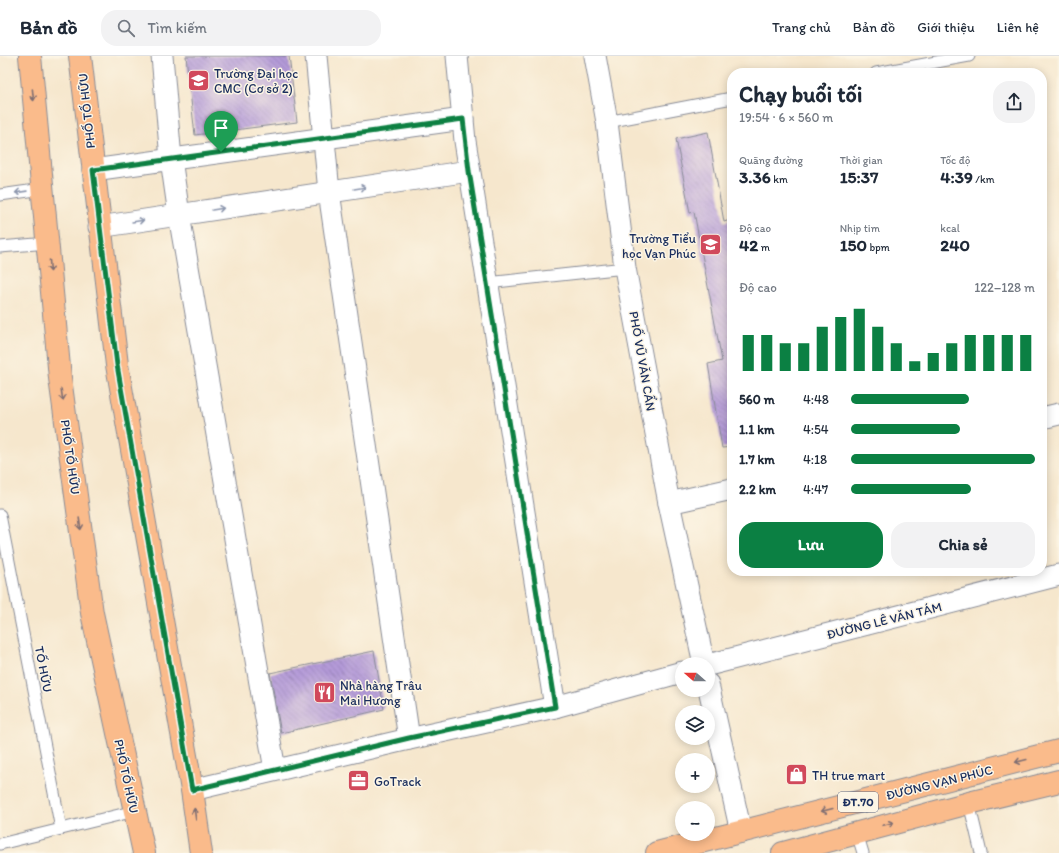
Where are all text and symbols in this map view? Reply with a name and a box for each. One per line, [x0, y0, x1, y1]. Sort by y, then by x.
search box [101, 10, 381, 46]
text: Bản đồ [20, 16, 77, 39]
icon: search [115, 17, 137, 39]
text: Tìm kiếm [147, 19, 207, 37]
text: Trang chủ [772, 19, 831, 36]
text: Bản đồ [853, 19, 895, 36]
text: Giới thiệu [917, 19, 975, 36]
text: Liên hệ [997, 19, 1039, 36]
place label: Trường Đại học CMC (Cơ sở 2) [214, 66, 298, 96]
school or university icon: Trường Đại học CMC (Cơ sở 2) [186, 67, 212, 93]
street label: PHỐ TỐ HỮU [74, 73, 98, 149]
text: Chạy buổi tối [739, 81, 862, 108]
button: share [993, 81, 1035, 123]
one-way arrow [30, 88, 37, 101]
text: 19:54 · 6 × 560 m [739, 110, 833, 125]
pin [204, 111, 238, 152]
icon: arrive [210, 117, 232, 139]
text: Quãng đường [739, 154, 803, 167]
text: Thời gian [840, 154, 883, 167]
text: Tốc độ [940, 154, 970, 167]
text: 3.36 [739, 167, 771, 187]
text: 15:37 [840, 167, 878, 187]
text: 4:39 [940, 167, 973, 187]
text: km [771, 173, 788, 186]
text: /km [973, 173, 995, 186]
one-way arrow [353, 184, 366, 192]
one-way arrow [15, 188, 28, 196]
one-way arrow [211, 205, 224, 213]
one-way arrow [131, 217, 144, 225]
text: Độ cao [739, 222, 771, 235]
text: Nhịp tim [840, 222, 880, 235]
text: kcal [940, 222, 960, 235]
place label: Trường Tiểu học Vạn Phúc [622, 231, 696, 261]
school or university icon: Trường Tiểu học Vạn Phúc [698, 232, 724, 258]
text: 42 [739, 235, 758, 255]
text: 150 [840, 235, 867, 255]
text: 240 [940, 235, 970, 255]
text: m [758, 241, 770, 254]
text: bpm [867, 241, 890, 254]
one-way arrow [46, 259, 54, 272]
text: Độ cao [739, 280, 777, 295]
text: 122–128 m [974, 280, 1035, 295]
street label: PHỐ VŨ VĂN CẨN [626, 310, 660, 412]
one-way arrow [59, 388, 66, 401]
text: 560 m [739, 392, 775, 407]
text: 4:48 [803, 392, 829, 407]
street label: PHỐ TỐ HỮU [58, 419, 84, 495]
text: 1.1 km [739, 422, 774, 437]
text: 4:54 [803, 422, 829, 437]
text: 1.7 km [739, 452, 775, 467]
text: 4:18 [803, 452, 827, 467]
text: 2.2 km [739, 482, 776, 497]
text: 4:47 [803, 482, 828, 497]
one-way arrow [76, 517, 84, 530]
button: Lưu [739, 522, 883, 568]
button: Chia sẻ [891, 522, 1035, 568]
street label: ĐƯỜNG LÊ VĂN TÁM [825, 599, 943, 642]
street label: TỐ HỮU [32, 645, 56, 693]
north arrow [675, 657, 715, 697]
map controls [675, 657, 715, 841]
place label: Nhà hàng Trâu Mai Hương [340, 678, 422, 708]
restaurant icon: Nhà hàng Trâu Mai Hương [311, 679, 337, 705]
button: layers [675, 705, 715, 745]
street label: PHỐ TỐ HỮU [111, 737, 143, 815]
button: + [675, 753, 715, 793]
one-way arrow [1015, 757, 1028, 765]
shop icon: TH true mart [784, 762, 810, 788]
street label: ĐƯỜNG VẠN PHÚC [884, 762, 994, 803]
office icon: GoTrack [346, 768, 372, 794]
place label: TH true mart [812, 768, 885, 783]
place label: GoTrack [374, 774, 421, 789]
road number: ĐT.70 [838, 792, 878, 812]
button: − [675, 801, 715, 841]
one-way arrow [821, 807, 834, 814]
one-way arrow [191, 808, 199, 821]
one-way arrow [882, 820, 895, 828]

